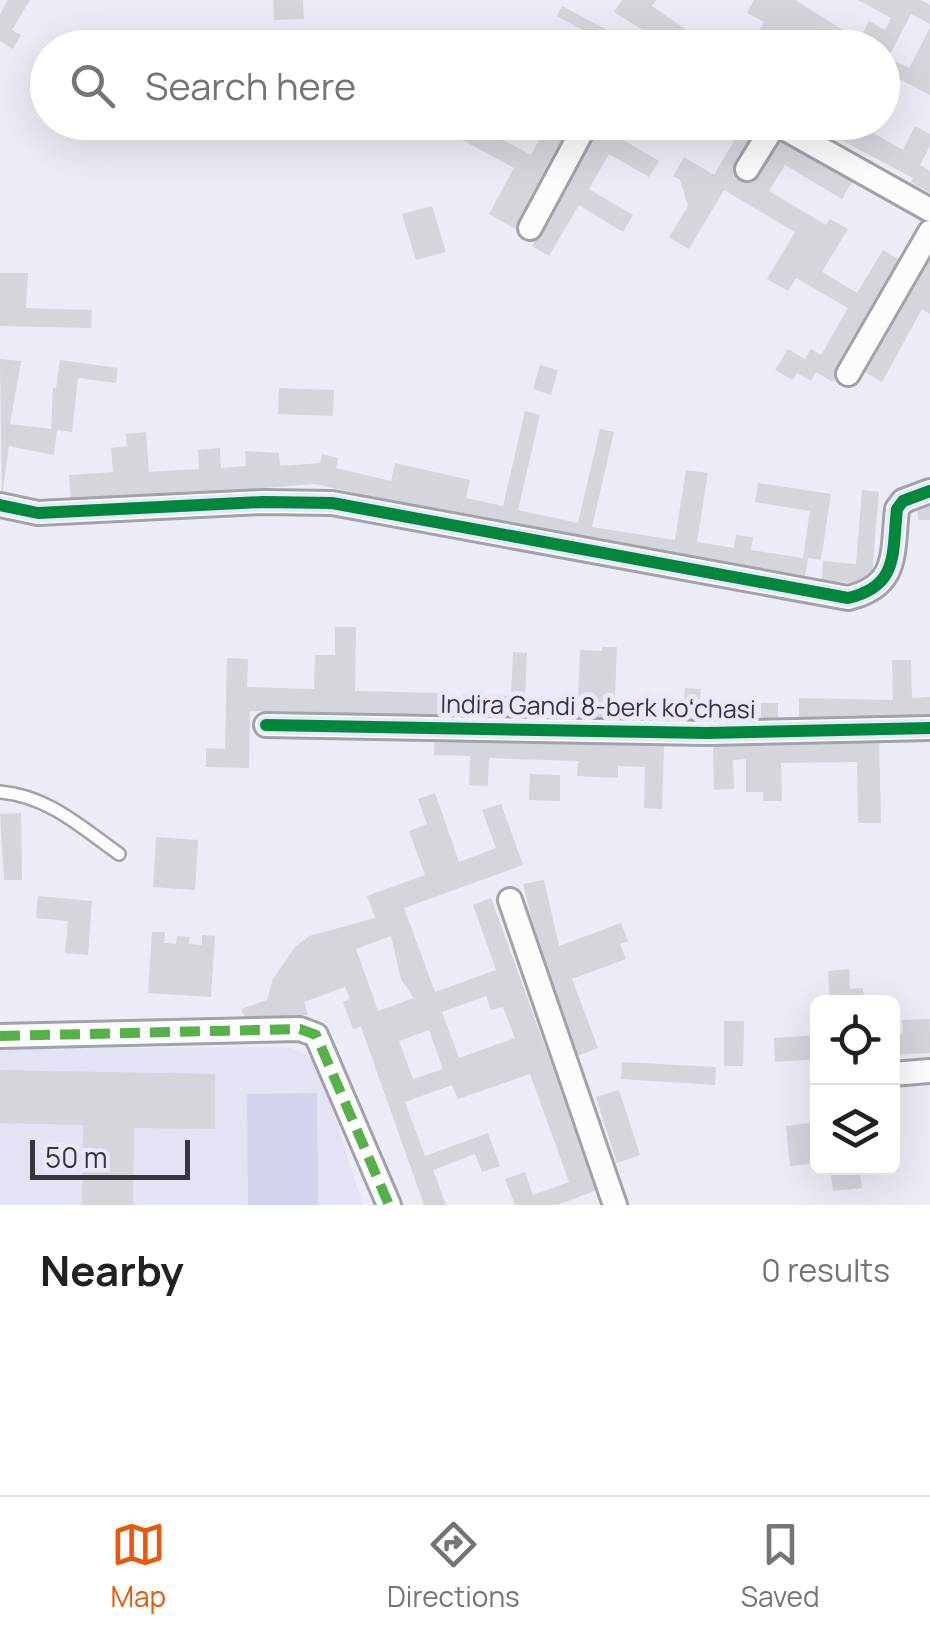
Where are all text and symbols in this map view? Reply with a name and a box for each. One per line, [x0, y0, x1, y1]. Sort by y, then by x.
search box [30, 30, 900, 140]
icon: search [65, 58, 120, 113]
text: Search here [145, 59, 356, 111]
street label: Indira Gandi 8-berk koʻchasi [440, 686, 756, 726]
map controls [810, 995, 900, 1175]
button: locate [810, 995, 900, 1085]
button: layers [810, 1085, 900, 1175]
scale bar [30, 1135, 190, 1180]
text: 50 m [45, 1138, 108, 1176]
text: Nearby [40, 1241, 184, 1299]
text: 0 results [761, 1248, 890, 1292]
tab: Map [110, 1517, 166, 1615]
tab: Directions [387, 1517, 520, 1615]
tab: Saved [741, 1517, 820, 1615]

